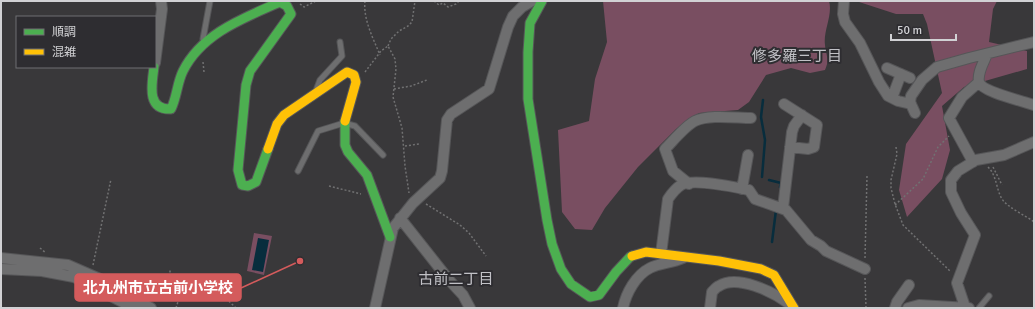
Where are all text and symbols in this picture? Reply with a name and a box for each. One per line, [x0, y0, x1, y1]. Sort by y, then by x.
legend [16, 16, 156, 68]
scale bar [891, 16, 956, 42]
text: 50 m [897, 23, 922, 38]
text: 順調 [52, 25, 76, 40]
text: 混雑 [52, 45, 76, 60]
district label: 修多羅三丁目 [752, 47, 842, 65]
district label: 古前二丁目 [418, 270, 494, 288]
callout: 北九州市立古前小学校 [75, 274, 241, 301]
text: 北九州市立古前小学校 [83, 279, 233, 297]

